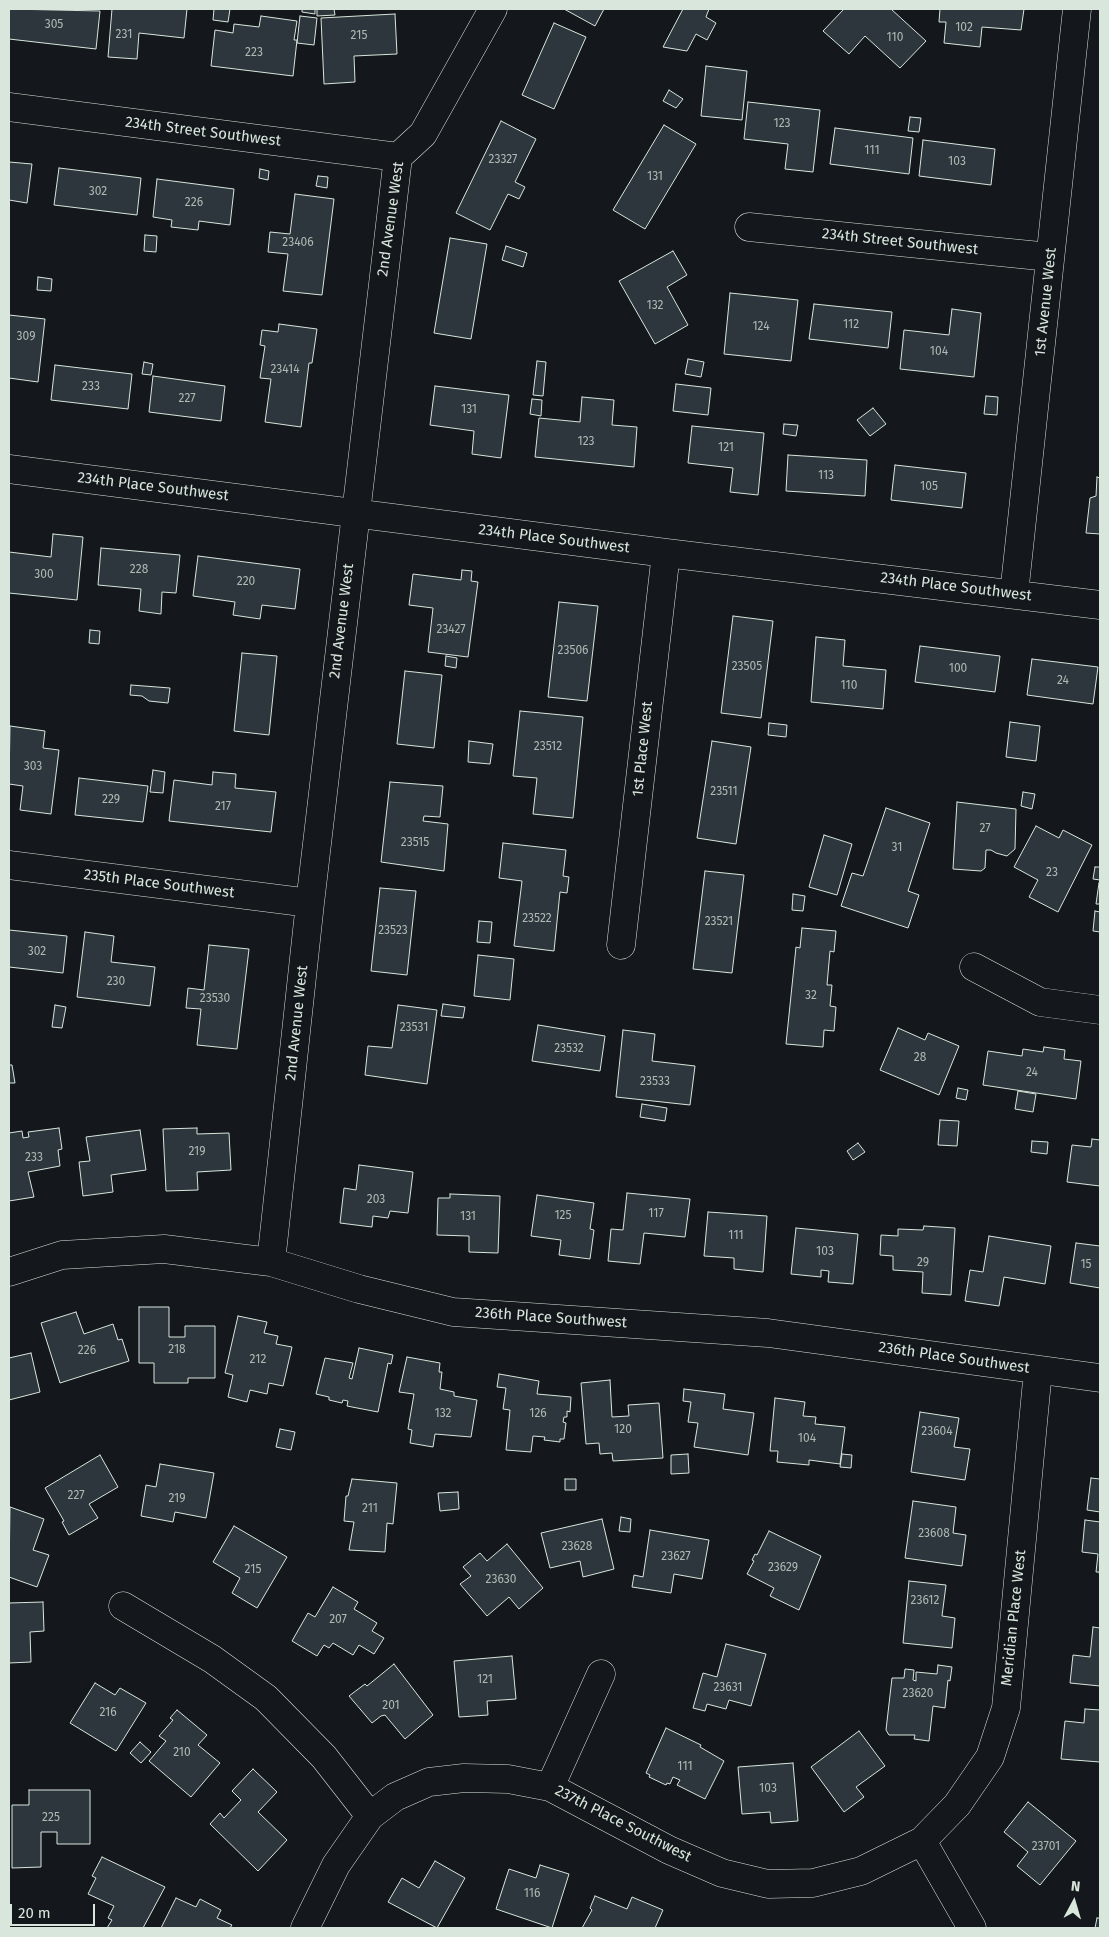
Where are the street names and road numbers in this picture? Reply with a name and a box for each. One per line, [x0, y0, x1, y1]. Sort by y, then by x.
street label: 234th Street Southwest [124, 114, 282, 150]
street label: 2nd Avenue West [374, 160, 408, 278]
street label: 234th Street Southwest [821, 225, 979, 259]
street label: 1st Avenue West [1031, 247, 1061, 357]
street label: 234th Place Southwest [76, 469, 230, 505]
street label: 234th Place Southwest [477, 521, 631, 557]
street label: 2nd Avenue West [326, 562, 358, 680]
street label: 234th Place Southwest [879, 569, 1033, 605]
street label: 1st Place West [629, 700, 657, 798]
street label: 235th Place Southwest [83, 866, 235, 902]
street label: 2nd Avenue West [282, 964, 312, 1082]
street label: 236th Place Southwest [474, 1304, 628, 1332]
street label: 236th Place Southwest [877, 1338, 1031, 1378]
street label: Meridian Place West [998, 1549, 1030, 1687]
street label: 237th Place Southwest [552, 1782, 694, 1866]

